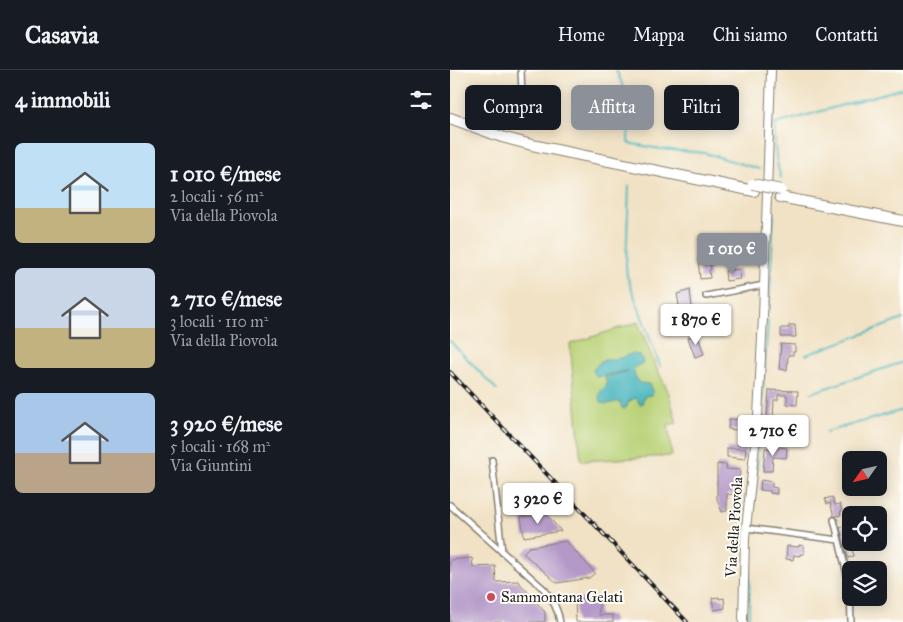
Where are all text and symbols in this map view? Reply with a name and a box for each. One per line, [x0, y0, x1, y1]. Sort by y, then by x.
text: Casavia [25, 20, 99, 50]
text: Home [558, 24, 605, 46]
text: Mappa [633, 24, 685, 46]
text: Chi siamo [713, 24, 787, 46]
text: Contatti [815, 24, 878, 46]
chip: Compra [465, 85, 561, 130]
chip: Affitta [571, 85, 654, 130]
chip: Filtri [664, 85, 739, 130]
icon: filters [407, 86, 435, 114]
text: 4 immobili [15, 87, 110, 113]
text: 1 010 €/mese [170, 161, 281, 187]
icon: home [55, 163, 115, 223]
text: 2 locali · 56 m² [170, 187, 264, 206]
text: Via della Piovola [170, 206, 278, 225]
pin: 1 010 € [686, 232, 778, 275]
text: 1 010 € [708, 239, 756, 258]
text: 2 710 €/mese [170, 286, 282, 312]
icon: home [55, 288, 115, 348]
pin: 1 870 € [650, 304, 742, 346]
text: 1 870 € [671, 310, 721, 329]
text: 3 locali · 110 m² [170, 312, 268, 331]
text: Via della Piovola [170, 331, 278, 350]
text: 3 920 €/mese [170, 411, 282, 437]
icon: home [55, 413, 115, 473]
pin: 2 710 € [727, 414, 819, 457]
text: 2 710 € [749, 421, 797, 440]
text: 5 locali · 168 m² [170, 437, 270, 456]
north arrow [842, 451, 888, 496]
map controls [842, 451, 887, 606]
text: Via Giuntini [170, 456, 252, 475]
street label: Via della Piovola [721, 475, 747, 579]
pin: 3 920 € [492, 482, 584, 525]
text: 3 920 € [514, 489, 562, 508]
button: locate [842, 506, 887, 551]
button: layers [842, 561, 887, 606]
place label: Sammontana Gelati [501, 588, 623, 606]
marker: Sammontana Gelati [485, 591, 497, 603]

